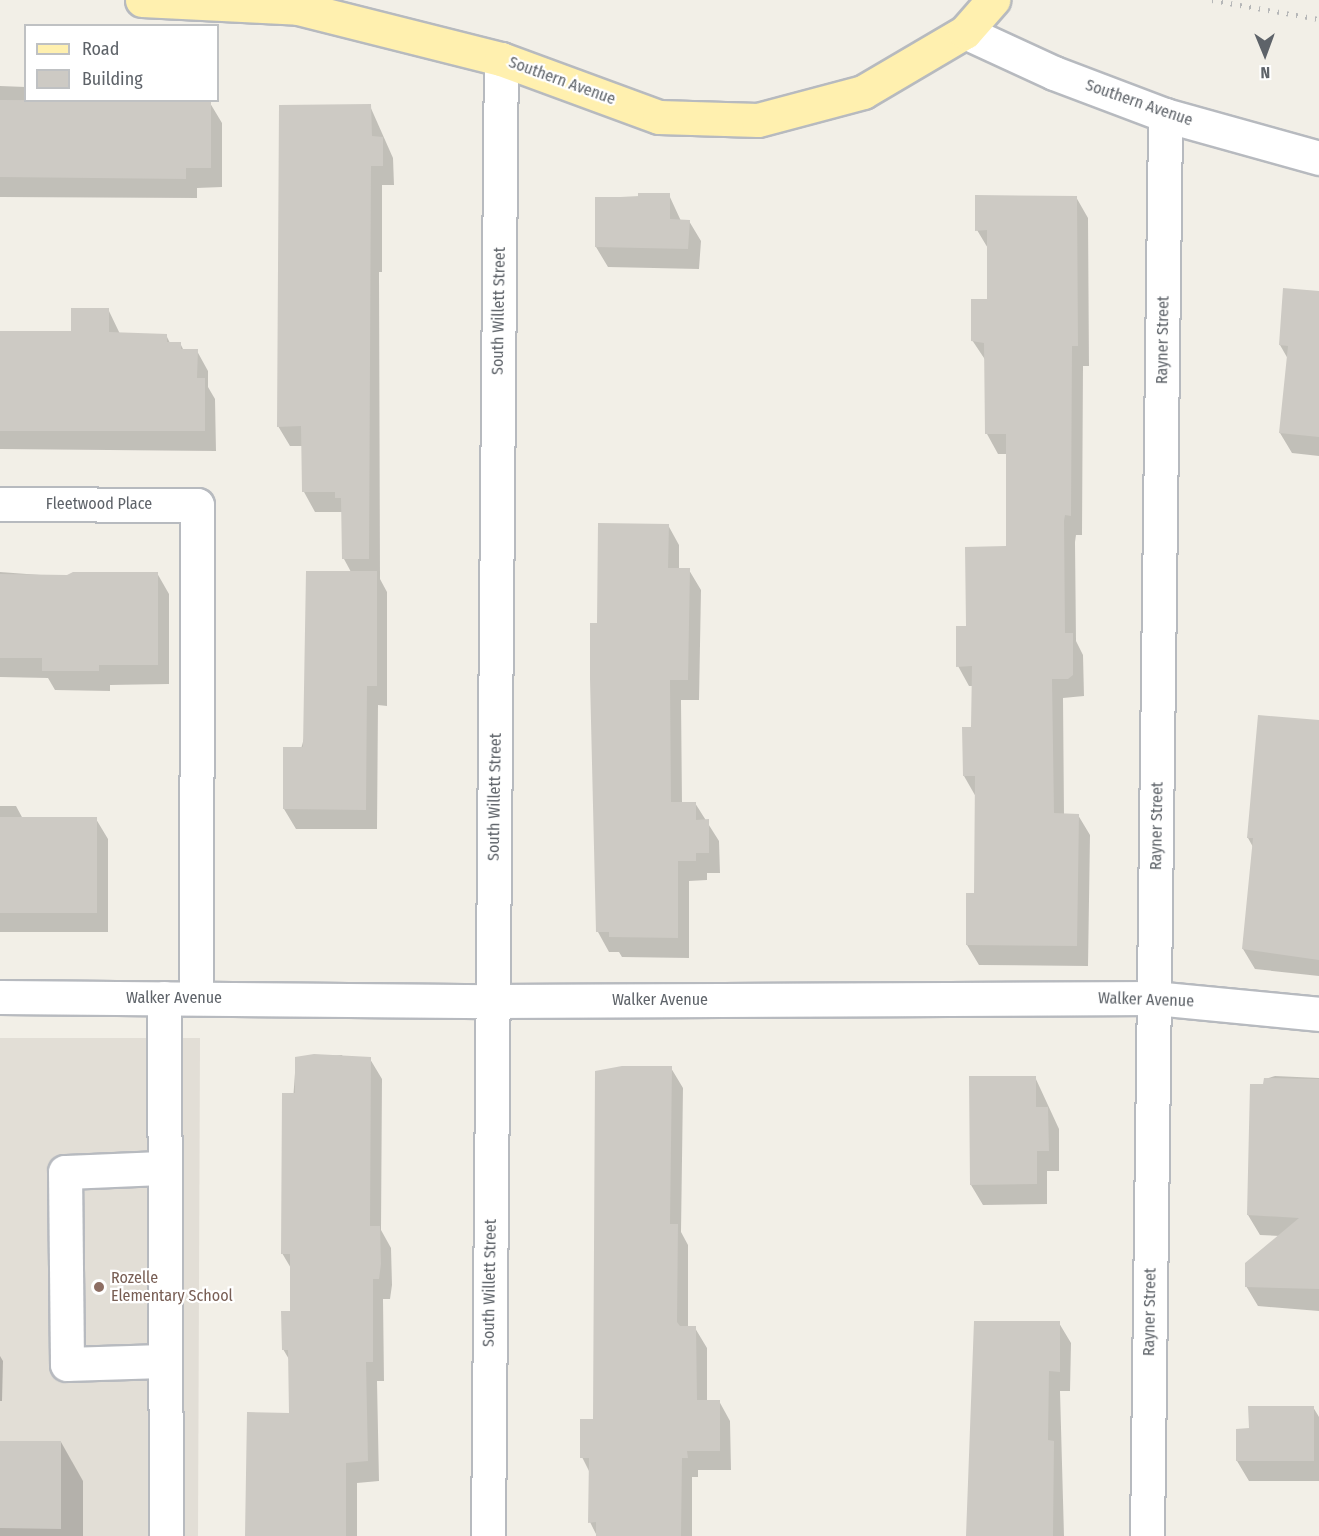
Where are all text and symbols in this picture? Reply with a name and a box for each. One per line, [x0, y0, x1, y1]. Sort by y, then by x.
legend [24, 24, 219, 102]
north arrow [1235, 24, 1295, 84]
text: Road [82, 38, 119, 60]
street label: Southern Avenue [506, 53, 618, 109]
text: N [1260, 63, 1270, 82]
text: Building [82, 68, 143, 90]
street label: Southern Avenue [1083, 76, 1195, 130]
street label: South Willett Street [488, 247, 510, 375]
street label: Rayner Street [1153, 296, 1173, 384]
street label: Fleetwood Place [46, 494, 152, 514]
street label: South Willett Street [484, 733, 506, 861]
street label: Rayner Street [1147, 782, 1167, 870]
street label: Walker Avenue [126, 988, 222, 1008]
street label: Walker Avenue [1098, 989, 1194, 1011]
street label: Walker Avenue [612, 990, 708, 1010]
street label: South Willett Street [479, 1219, 501, 1347]
place label: Rozelle Elementary School [111, 1268, 233, 1306]
street label: Rayner Street [1140, 1268, 1160, 1356]
marker: Rozelle Elementary School [92, 1280, 106, 1294]

